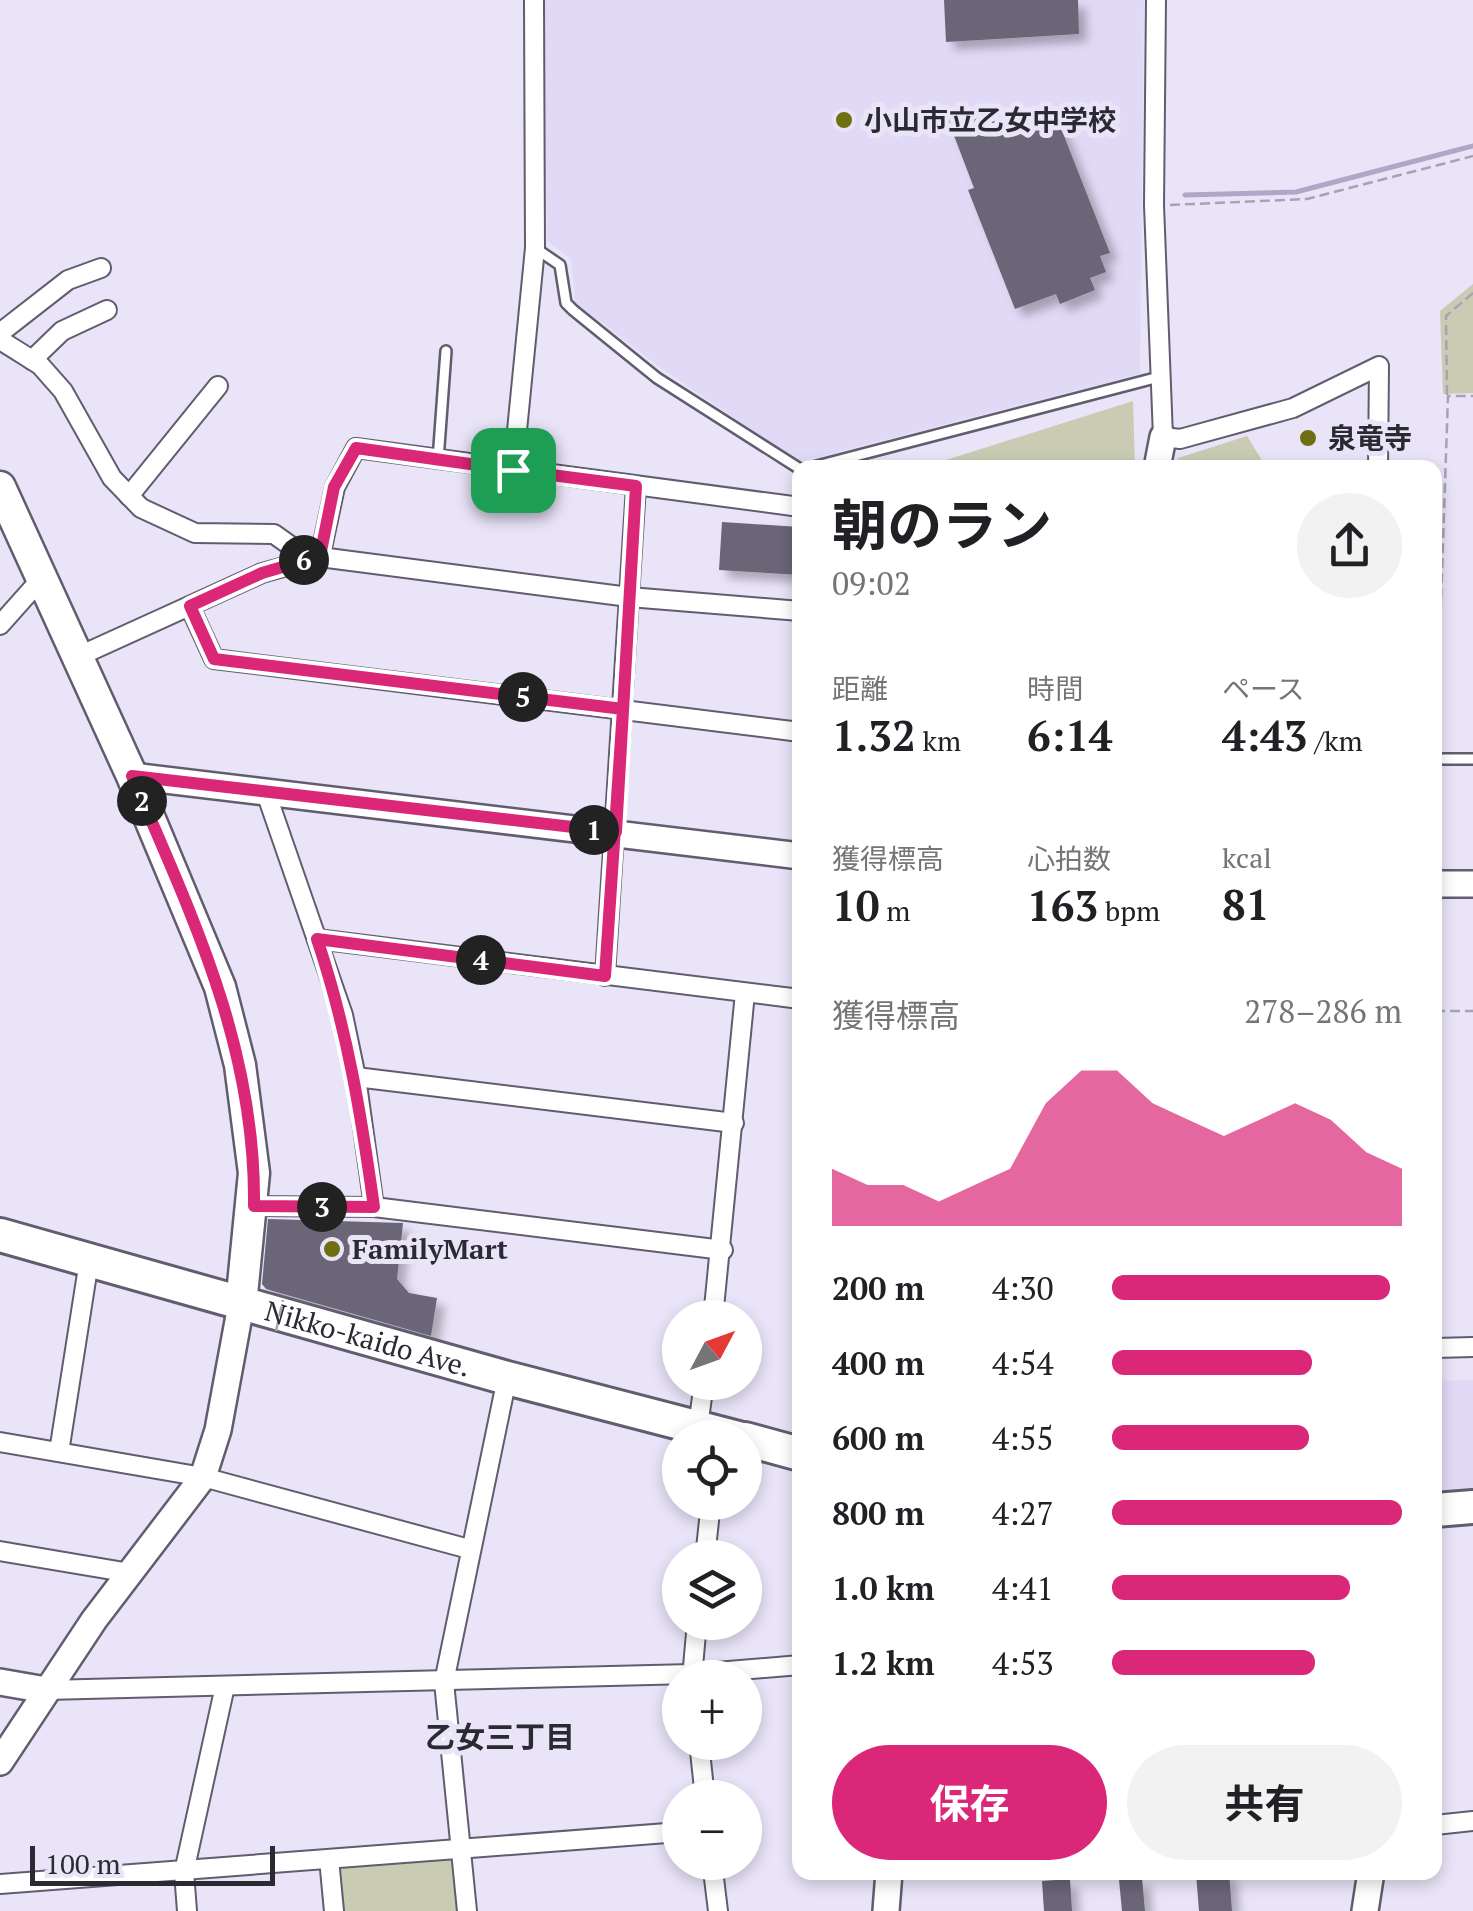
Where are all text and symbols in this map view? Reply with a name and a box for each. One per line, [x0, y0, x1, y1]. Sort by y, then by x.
place label: 小山市立乙女中学校 [864, 101, 1116, 138]
marker: 小山市立乙女中学校 [833, 109, 855, 131]
place label: 泉竜寺 [1328, 419, 1412, 456]
marker: 泉竜寺 [1297, 427, 1319, 449]
pin [471, 428, 556, 513]
icon: arrive [486, 443, 541, 498]
text: 朝のラン [832, 488, 1052, 561]
button: share [1297, 493, 1402, 598]
pin: 6 [279, 535, 329, 585]
text: 6 [296, 541, 312, 578]
text: 09:02 [832, 562, 911, 604]
text: 距離 [832, 670, 888, 707]
text: 時間 [1027, 670, 1083, 707]
text: ペース [1222, 670, 1305, 707]
pin: 5 [498, 672, 548, 722]
text: 5 [515, 678, 531, 715]
text: 1.32 [832, 707, 916, 763]
text: 6:14 [1027, 707, 1113, 763]
text: 4:43 [1222, 707, 1308, 763]
text: km [916, 722, 961, 759]
text: /km [1308, 722, 1363, 759]
pin: 2 [117, 776, 167, 826]
text: 2 [134, 782, 150, 819]
pin: 1 [569, 805, 619, 855]
text: 1 [586, 811, 602, 848]
text: kcal [1222, 839, 1272, 876]
text: 獲得標高 [832, 840, 944, 877]
text: 心拍数 [1027, 840, 1111, 877]
text: 81 [1222, 876, 1269, 932]
text: 10 [832, 877, 879, 933]
text: 163 [1027, 877, 1098, 933]
text: m [879, 892, 910, 929]
text: bpm [1098, 892, 1160, 929]
pin: 4 [456, 935, 506, 985]
text: 4 [473, 941, 489, 978]
text: 278–286 m [1244, 990, 1402, 1032]
text: 獲得標高 [832, 994, 960, 1036]
pin: 3 [297, 1182, 347, 1232]
text: 3 [314, 1188, 330, 1225]
place label: FamilyMart [352, 1230, 508, 1267]
marker: FamilyMart [321, 1238, 343, 1260]
text: 200 m [832, 1267, 924, 1309]
text: 4:30 [992, 1267, 1054, 1309]
street label: Nikko-kaido Ave. [261, 1292, 475, 1385]
north arrow [662, 1300, 762, 1400]
map controls [662, 1300, 762, 1880]
text: 400 m [832, 1342, 924, 1384]
text: 4:54 [992, 1342, 1054, 1384]
text: 600 m [832, 1417, 924, 1459]
text: 4:55 [992, 1417, 1054, 1459]
button: locate [662, 1420, 762, 1520]
text: 800 m [832, 1492, 924, 1534]
text: 4:27 [992, 1492, 1054, 1534]
button: layers [662, 1540, 762, 1640]
text: 1.0 km [832, 1567, 935, 1609]
text: 4:41 [992, 1567, 1054, 1609]
text: 1.2 km [832, 1642, 935, 1684]
text: 4:53 [992, 1642, 1054, 1684]
button: + [662, 1660, 762, 1760]
district label: 乙女三丁目 [425, 1717, 575, 1757]
button: 保存 [832, 1745, 1107, 1860]
button: 共有 [1127, 1745, 1402, 1860]
button: − [662, 1780, 762, 1880]
scale bar [30, 1841, 275, 1886]
text: 100 m [45, 1845, 121, 1882]

